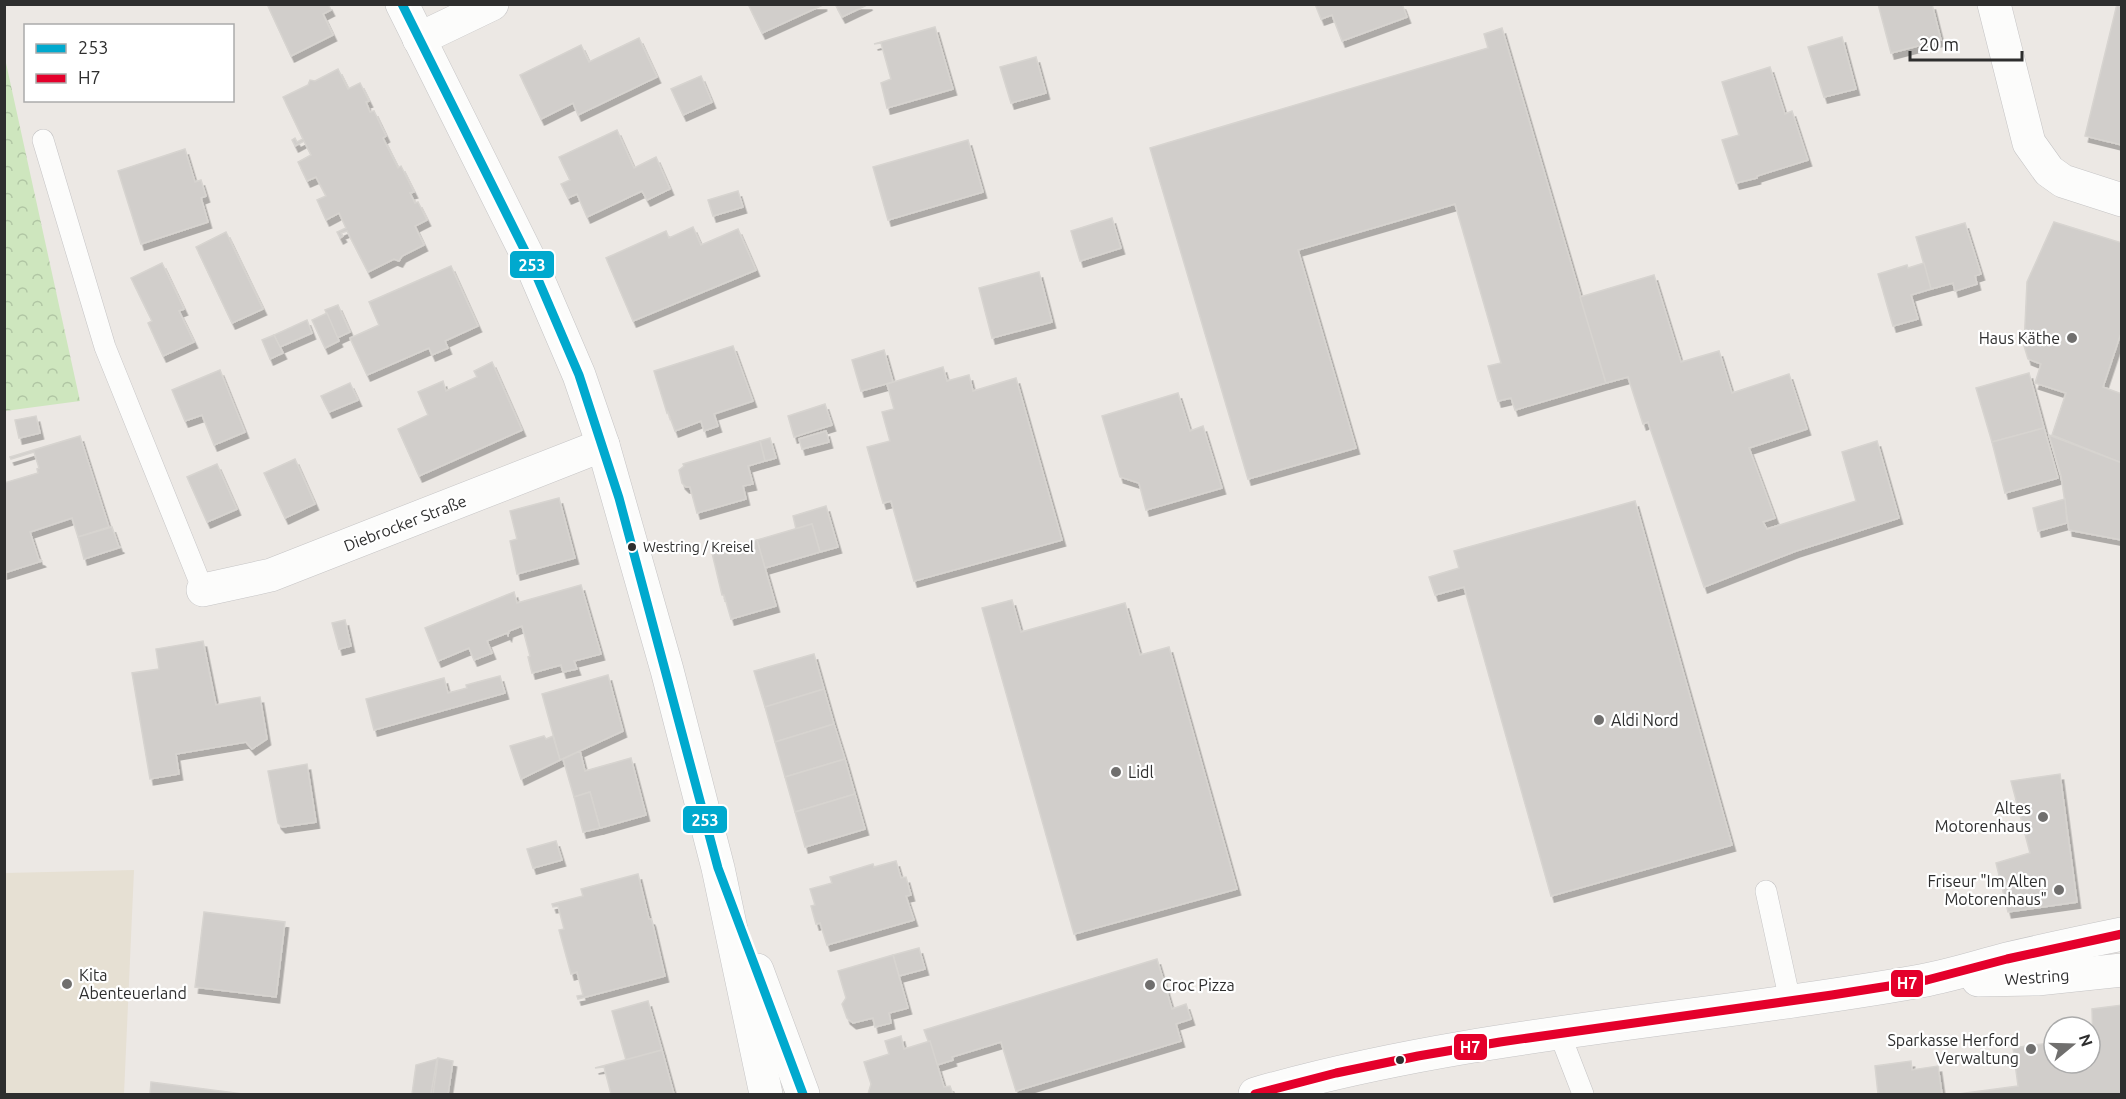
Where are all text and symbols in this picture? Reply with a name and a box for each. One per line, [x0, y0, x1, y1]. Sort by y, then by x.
legend [24, 24, 234, 102]
scale bar [1910, 24, 2022, 62]
text: 20 m [1919, 34, 1959, 54]
text: 253 [78, 37, 108, 57]
text: H7 [78, 67, 101, 87]
line badge: 253 [509, 250, 555, 279]
text: 253 [518, 256, 546, 274]
place label: Haus Käthe [1979, 329, 2060, 347]
marker: Haus Käthe [2065, 331, 2079, 345]
street label: Diebrocker Straße [341, 491, 469, 555]
place label: Westring / Kreisel [643, 539, 754, 555]
marker: Westring / Kreisel [626, 541, 638, 553]
place label: Aldi Nord [1611, 711, 1679, 729]
marker: Aldi Nord [1592, 713, 1606, 727]
place label: Lidl [1128, 763, 1154, 781]
marker: Lidl [1109, 765, 1123, 779]
place label: Altes Motorenhaus [1935, 799, 2031, 835]
line badge: 253 [682, 805, 728, 834]
marker: Altes Motorenhaus [2036, 810, 2050, 824]
text: 253 [691, 811, 719, 829]
place label: Friseur "Im Alten Motorenhaus" [1927, 872, 2047, 908]
marker: Friseur "Im Alten Motorenhaus" [2052, 883, 2066, 897]
place label: Kita Abenteuerland [79, 966, 187, 1002]
street label: Westring [2004, 966, 2070, 988]
line badge: H7 [1890, 969, 1924, 998]
text: H7 [1897, 974, 1917, 992]
place label: Croc Pizza [1162, 976, 1235, 994]
marker: Kita Abenteuerland [60, 977, 74, 991]
marker: Croc Pizza [1143, 978, 1157, 992]
north arrow [2042, 1015, 2102, 1075]
place label: Sparkasse Herford Verwaltung [1887, 1031, 2019, 1067]
text: N [2076, 1032, 2097, 1049]
line badge: H7 [1453, 1033, 1488, 1061]
text: H7 [1460, 1038, 1480, 1056]
marker: Sparkasse Herford Verwaltung [2024, 1042, 2038, 1056]
unlabelled marker [1394, 1054, 1406, 1066]

